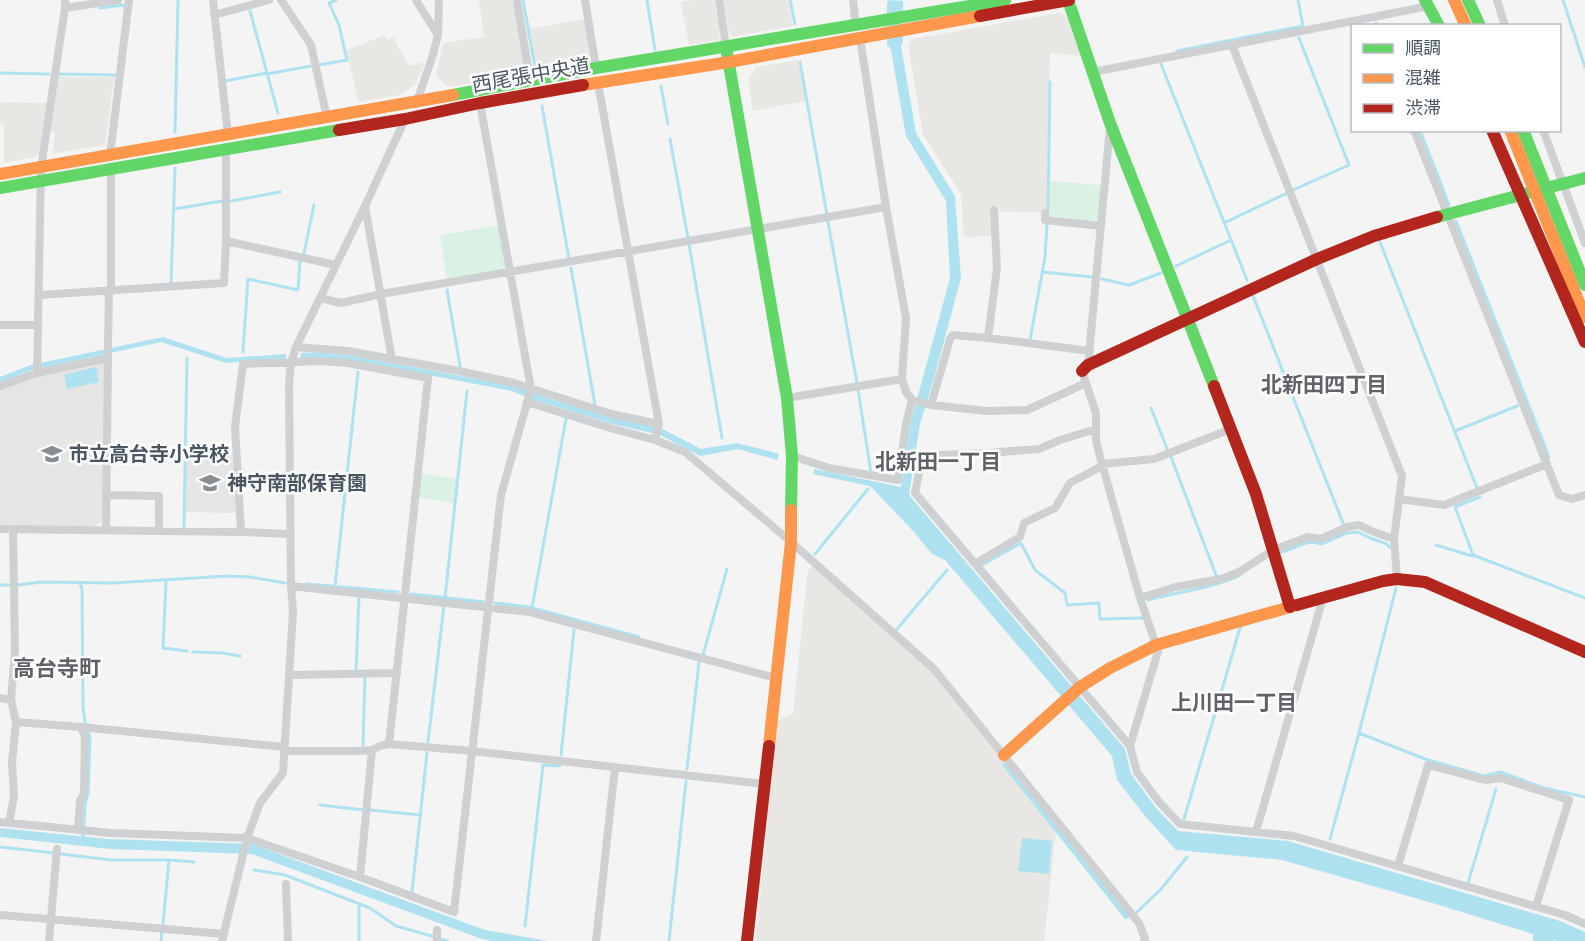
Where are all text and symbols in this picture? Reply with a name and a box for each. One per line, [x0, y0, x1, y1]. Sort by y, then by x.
legend [1351, 24, 1561, 132]
text: 順調 [1405, 36, 1441, 60]
street label: 西尾張中央道 [470, 52, 592, 98]
text: 混雑 [1405, 66, 1441, 90]
text: 渋滞 [1405, 96, 1441, 120]
district label: 北新田四丁目 [1261, 371, 1387, 399]
place label: 市立高台寺小学校 [69, 441, 229, 467]
school or university icon: 市立高台寺小学校 [40, 442, 64, 466]
district label: 北新田一丁目 [875, 448, 1001, 476]
place label: 神守南部保育園 [227, 470, 367, 496]
school or university icon: 神守南部保育園 [198, 471, 222, 495]
district label: 高台寺町 [13, 654, 101, 683]
district label: 上川田一丁目 [1171, 689, 1297, 717]

